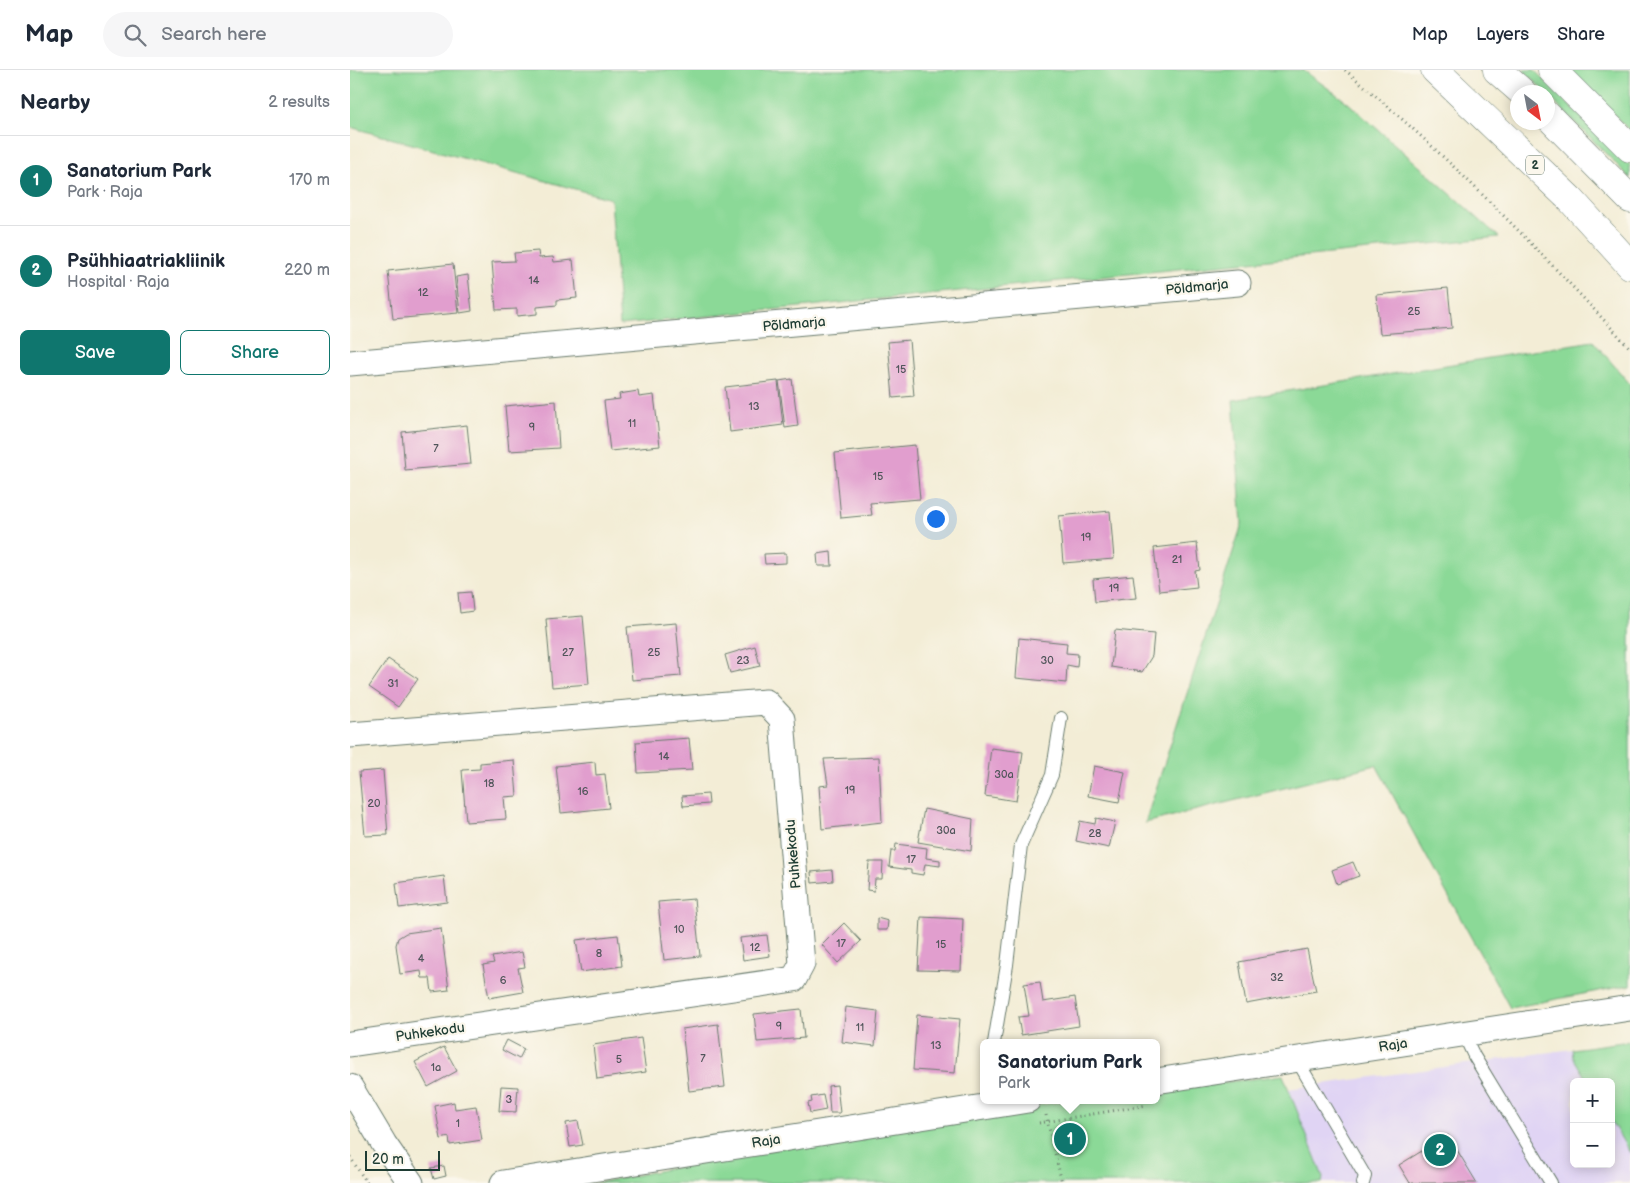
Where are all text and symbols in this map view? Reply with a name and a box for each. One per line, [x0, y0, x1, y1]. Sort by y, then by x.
search box [103, 12, 453, 57]
text: Map [25, 20, 73, 49]
icon: search [121, 21, 149, 49]
text: Search here [161, 23, 267, 46]
text: Map [1412, 24, 1448, 45]
text: Layers [1476, 24, 1529, 45]
text: Share [1557, 24, 1605, 45]
north arrow [1510, 85, 1555, 130]
text: Nearby [20, 90, 90, 115]
text: 2 results [268, 93, 330, 112]
road number: 2 [1526, 156, 1544, 174]
text: Sanatorium Park [67, 160, 212, 183]
text: 1 [33, 171, 39, 190]
text: 170 m [289, 171, 330, 190]
text: Park · Raja [67, 183, 143, 202]
text: Psühhiaatriakliinik [67, 250, 225, 273]
text: 2 [31, 261, 41, 280]
text: 220 m [284, 261, 330, 280]
text: Hospital · Raja [67, 273, 170, 292]
house number: 14 [529, 274, 540, 287]
street label: Põldmarja [1165, 275, 1229, 299]
house number: 12 [418, 286, 429, 299]
house number: 25 [1408, 305, 1420, 318]
street label: Põldmarja [762, 313, 826, 335]
button: Save [20, 330, 170, 375]
button: Share [180, 330, 330, 375]
house number: 15 [896, 363, 906, 376]
house number: 13 [748, 400, 760, 413]
house number: 11 [628, 417, 636, 430]
house number: 9 [529, 421, 535, 434]
house number: 7 [433, 442, 439, 455]
house number: 15 [873, 470, 883, 483]
your location [923, 506, 949, 532]
house number: 19 [1081, 531, 1091, 544]
house number: 21 [1172, 553, 1182, 566]
house number: 19 [1109, 582, 1119, 595]
house number: 27 [562, 646, 575, 659]
house number: 25 [648, 646, 660, 659]
house number: 23 [736, 654, 750, 667]
house number: 30 [1040, 654, 1054, 667]
house number: 31 [387, 677, 399, 690]
house number: 14 [659, 750, 670, 763]
house number: 30a [994, 768, 1014, 781]
house number: 18 [484, 777, 494, 790]
house number: 19 [845, 784, 855, 797]
house number: 16 [578, 785, 589, 798]
house number: 20 [368, 797, 381, 810]
street label: Puhkekodu [781, 819, 805, 889]
house number: 30a [936, 824, 956, 837]
house number: 28 [1089, 827, 1101, 840]
house number: 17 [906, 853, 916, 866]
house number: 10 [674, 923, 685, 936]
house number: 17 [836, 937, 846, 950]
house number: 15 [936, 938, 946, 951]
house number: 12 [750, 941, 761, 954]
house number: 8 [596, 947, 602, 960]
house number: 4 [418, 952, 425, 965]
house number: 32 [1270, 971, 1284, 984]
house number: 6 [500, 974, 507, 987]
street label: Puhkekodu [394, 1019, 466, 1045]
house number: 9 [776, 1020, 782, 1033]
house number: 11 [856, 1021, 864, 1034]
street label: Raja [1377, 1034, 1409, 1056]
house number: 13 [930, 1039, 942, 1052]
popup [980, 1039, 1160, 1104]
text: Sanatorium Park [998, 1051, 1142, 1074]
house number: 7 [700, 1052, 706, 1065]
house number: 5 [616, 1053, 622, 1066]
house number: 1a [431, 1061, 441, 1074]
text: Park [998, 1074, 1030, 1093]
map controls [1570, 1078, 1615, 1168]
button: + [1570, 1078, 1615, 1123]
house number: 3 [506, 1093, 513, 1106]
house number: 1 [456, 1117, 460, 1130]
pin: 1 [1054, 1120, 1086, 1158]
button: − [1570, 1123, 1615, 1168]
street label: Raja [750, 1130, 782, 1152]
pin: 2 [1424, 1131, 1456, 1169]
scale bar [365, 1148, 440, 1171]
text: 20 m [372, 1151, 404, 1168]

